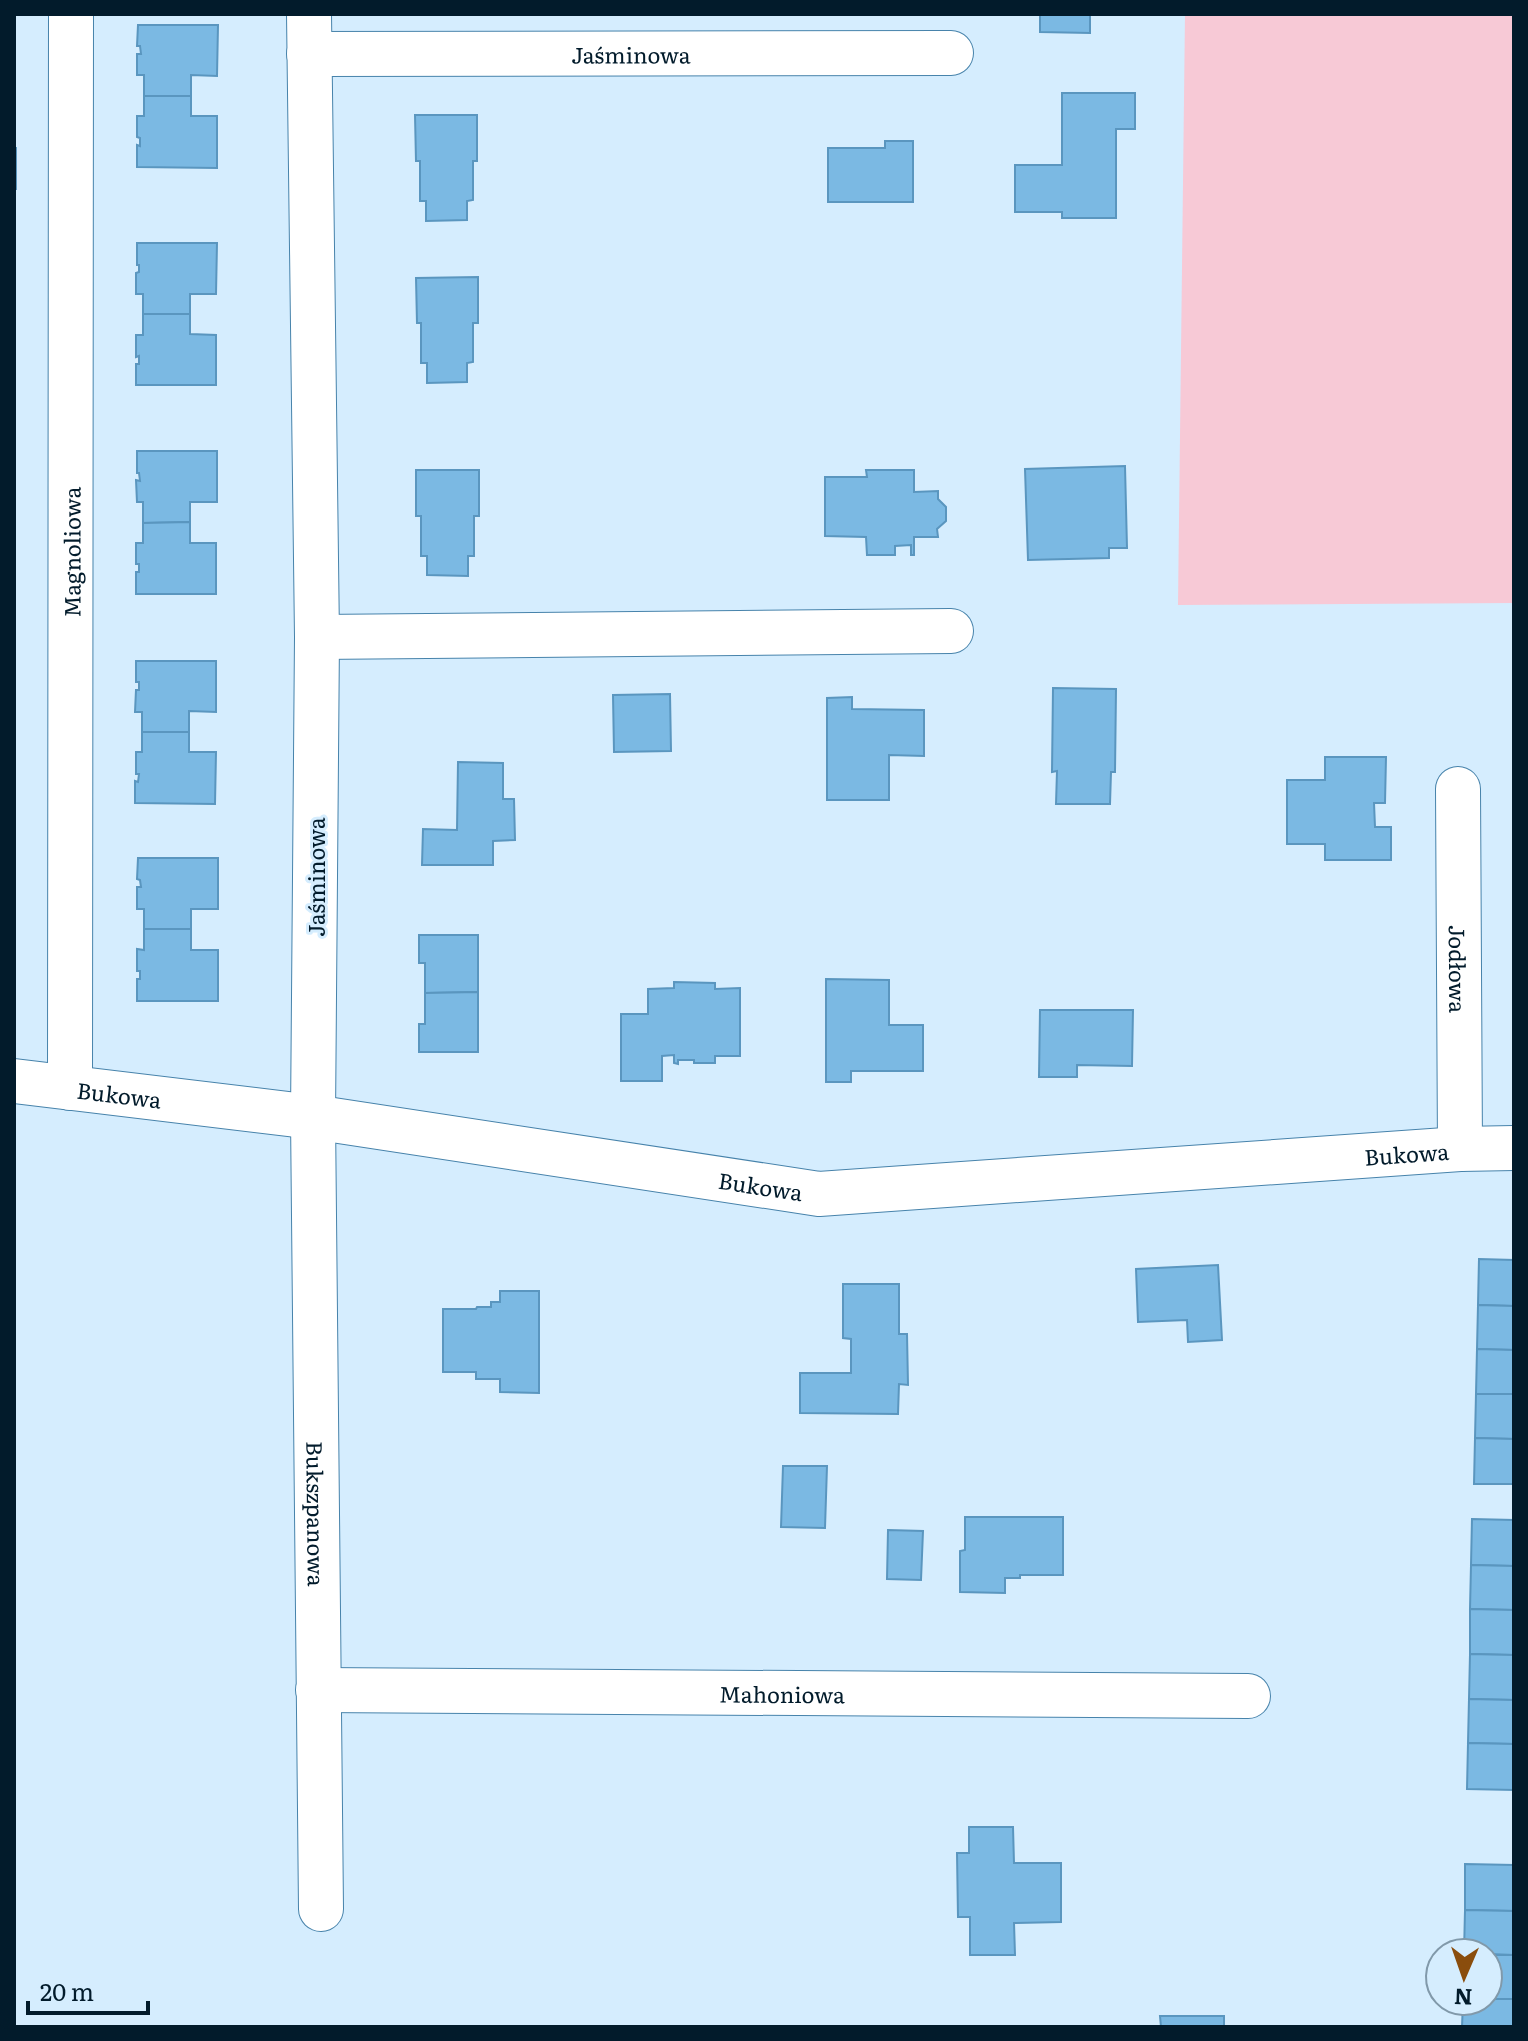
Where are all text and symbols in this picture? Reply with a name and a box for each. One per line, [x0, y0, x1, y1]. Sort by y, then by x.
street label: Jaśminowa [571, 37, 691, 70]
street label: Magnoliowa [54, 486, 87, 617]
street label: Jaśminowa [299, 817, 332, 937]
street label: Jodłowa [1442, 925, 1476, 1013]
street label: Bukowa [75, 1072, 164, 1115]
street label: Bukowa [1363, 1133, 1450, 1172]
street label: Bukowa [716, 1162, 805, 1208]
street label: Bukszpanowa [300, 1441, 334, 1587]
street label: Mahoniowa [719, 1676, 845, 1710]
north arrow [1424, 1937, 1504, 2017]
scale bar [28, 1965, 148, 2015]
text: 20 m [40, 1973, 94, 2008]
text: N [1453, 1982, 1473, 2015]

